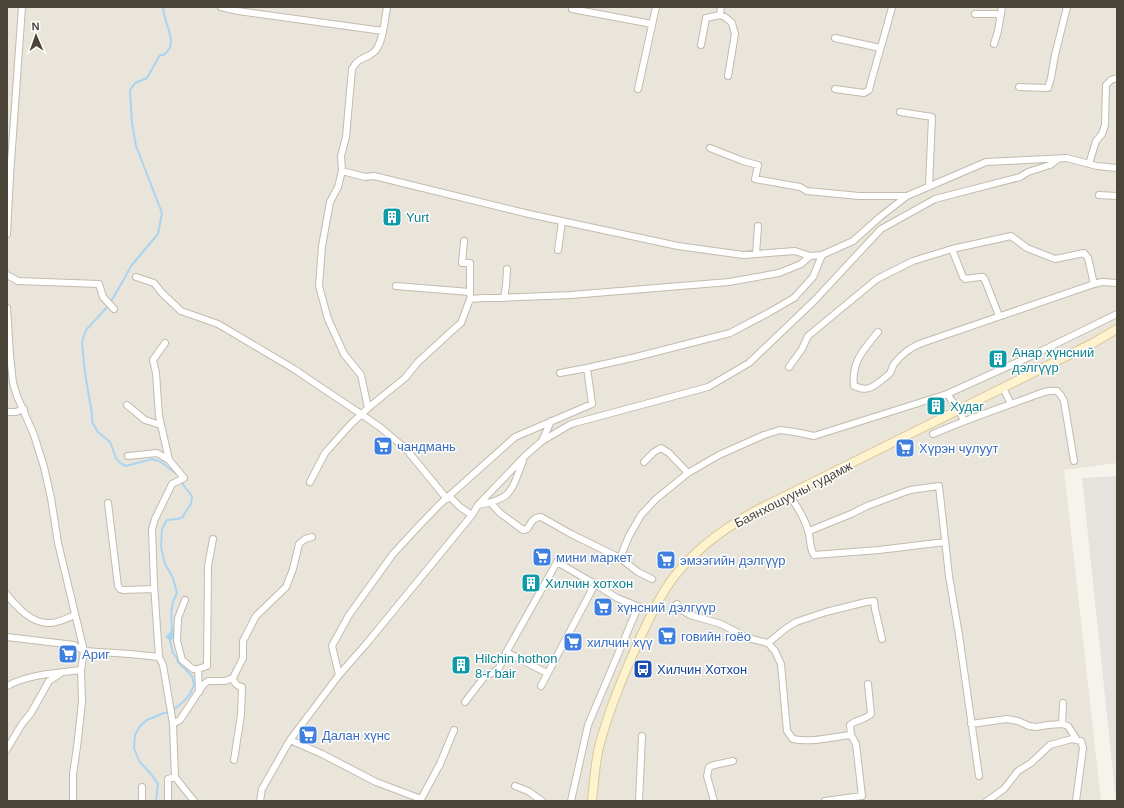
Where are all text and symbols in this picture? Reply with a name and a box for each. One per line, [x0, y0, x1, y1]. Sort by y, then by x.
north arrow [16, 16, 56, 56]
text: N [31, 20, 40, 32]
building icon: Yurt [381, 206, 403, 228]
place label: Yurt [406, 210, 430, 225]
place label: Анар хүнсний дэлгүүр [1012, 345, 1094, 375]
building icon: Анар хүнсний дэлгүүр [987, 348, 1009, 370]
building icon: Худаг [925, 395, 947, 417]
place label: Худаг [950, 399, 984, 414]
supermarket icon: чандмань [372, 435, 394, 457]
supermarket icon: Хүрэн чулуут [894, 437, 916, 459]
place label: чандмань [397, 439, 456, 454]
place label: Хүрэн чулуут [919, 441, 998, 456]
street label: Баянхошууны гудамж [732, 458, 855, 531]
supermarket icon: мини маркет [531, 546, 553, 568]
supermarket icon: эмээгийн дэлгүүр [655, 549, 677, 571]
place label: мини маркет [556, 550, 632, 565]
place label: эмээгийн дэлгүүр [680, 553, 786, 568]
building icon: Хилчин хотхон [520, 572, 542, 594]
place label: Хилчин хотхон [545, 576, 633, 591]
supermarket icon: хүнсний дэлгүүр [592, 596, 614, 618]
place label: хүнсний дэлгүүр [617, 600, 716, 615]
supermarket icon: говийн гоёо [656, 625, 678, 647]
place label: говийн гоёо [681, 629, 751, 644]
supermarket icon: хилчин хүү [562, 631, 584, 653]
place label: хилчин хүү [587, 635, 653, 650]
supermarket icon: Ариг [57, 643, 79, 665]
place label: Ариг [82, 647, 110, 662]
place label: Hilchin hothon 8-r bair [475, 651, 557, 681]
building icon: Hilchin hothon 8-r bair [450, 654, 472, 676]
bus stop icon: Хилчин Хотхон [632, 658, 654, 680]
place label: Хилчин Хотхон [657, 662, 747, 677]
supermarket icon: Далан хүнс [297, 724, 319, 746]
place label: Далан хүнс [322, 728, 391, 743]

